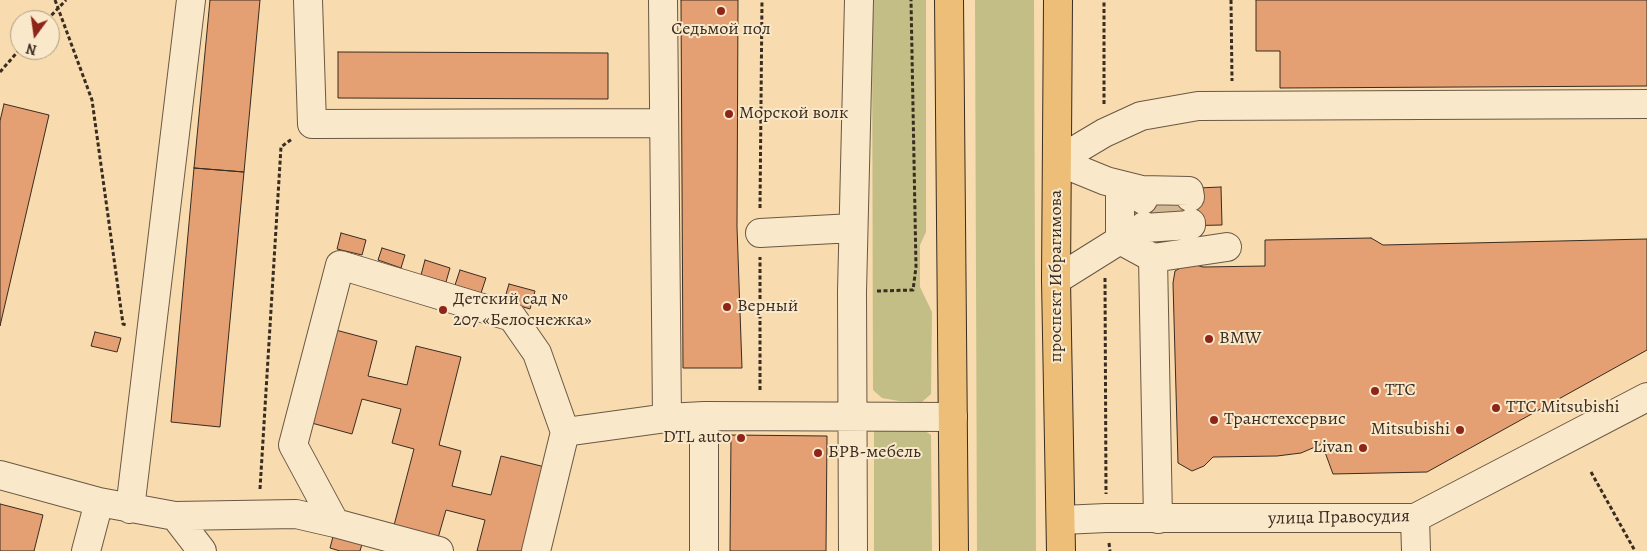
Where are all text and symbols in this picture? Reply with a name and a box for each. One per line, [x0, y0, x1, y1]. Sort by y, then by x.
marker: Седьмой пол [715, 5, 727, 17]
north arrow [10, 10, 60, 60]
place label: Седьмой пол [671, 19, 771, 41]
text: N [24, 39, 39, 60]
place label: Морской волк [739, 103, 848, 125]
marker: Морской волк [723, 108, 735, 120]
street label: проспект Ибрагимова [1046, 190, 1068, 362]
place label: Детский сад № 207 «Белоснежка» [453, 289, 592, 332]
place label: Верный [737, 296, 798, 318]
marker: Верный [721, 301, 733, 313]
marker: Детский сад № 207 «Белоснежка» [437, 304, 449, 316]
place label: BMW [1219, 328, 1262, 350]
marker: BMW [1203, 333, 1215, 345]
place label: ТТС [1385, 380, 1416, 402]
marker: ТТС [1369, 385, 1381, 397]
place label: ТТС Mitsubishi [1506, 397, 1620, 419]
marker: ТТС Mitsubishi [1490, 402, 1502, 414]
place label: Транстехсервис [1224, 409, 1346, 431]
marker: Транстехсервис [1208, 414, 1220, 426]
place label: Mitsubishi [1371, 419, 1450, 441]
marker: Mitsubishi [1454, 424, 1466, 436]
place label: DTL auto [663, 427, 731, 449]
marker: DTL auto [735, 432, 747, 444]
place label: Livan [1313, 437, 1353, 459]
place label: БРВ-мебель [828, 442, 921, 464]
marker: Livan [1357, 442, 1369, 454]
marker: БРВ-мебель [812, 447, 824, 459]
street label: улица Правосудия [1268, 506, 1410, 530]

